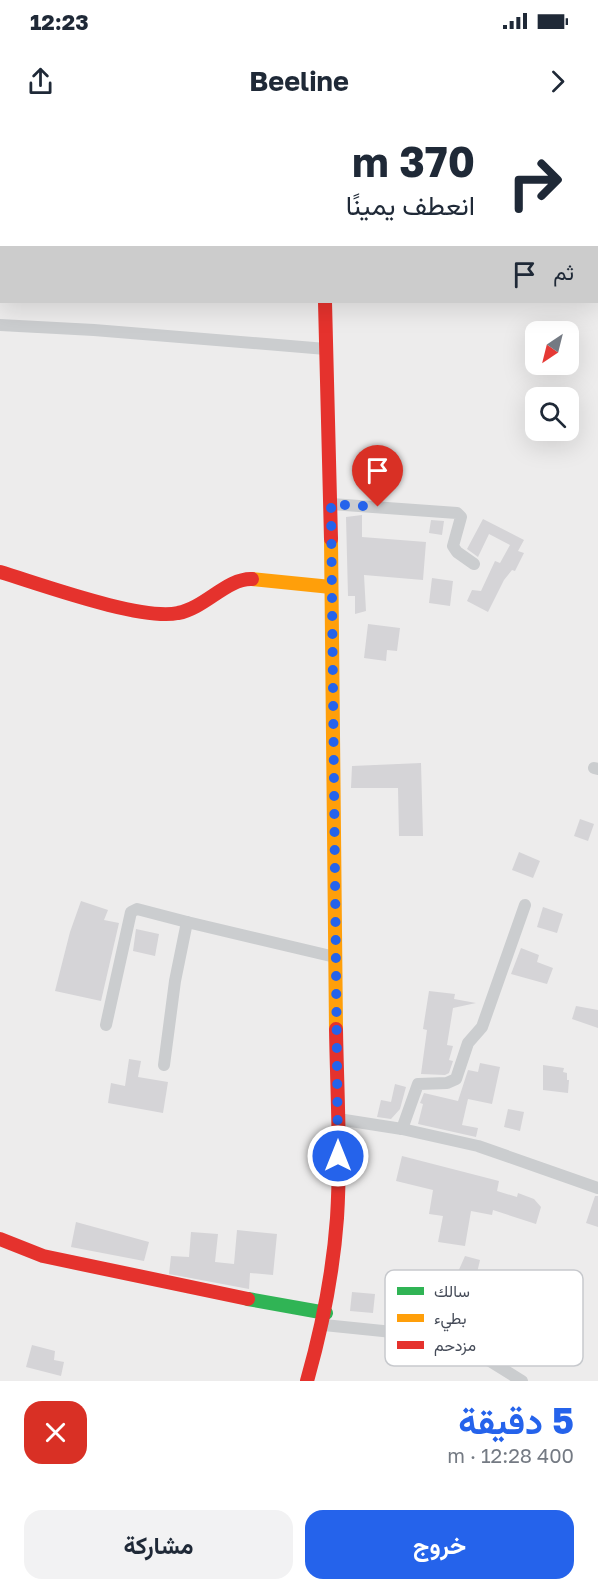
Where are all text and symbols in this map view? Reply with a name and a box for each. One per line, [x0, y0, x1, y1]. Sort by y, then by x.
text: 12:23 [30, 8, 89, 35]
icon: share [24, 65, 57, 98]
text: Beeline [249, 65, 349, 97]
icon: forward [541, 65, 574, 98]
text: 370 m [352, 136, 475, 186]
icon: right [496, 144, 574, 222]
text: انعطف يمينًا [346, 189, 475, 221]
icon: arrive [508, 258, 541, 291]
text: ثم [553, 258, 574, 285]
north arrow [525, 321, 579, 375]
map controls [525, 321, 579, 441]
button: search [525, 387, 579, 441]
pin [352, 445, 403, 507]
icon: arrive [361, 454, 394, 487]
position arrow [306, 1124, 370, 1188]
legend [385, 1270, 583, 1366]
text: سالك [434, 1281, 470, 1301]
text: بطيء [434, 1308, 466, 1332]
text: مزدحم [434, 1335, 476, 1356]
text: 5 دقيقة [458, 1399, 574, 1442]
button: close [24, 1401, 87, 1464]
text: 400 m · 12:28 [447, 1443, 574, 1467]
button: مشاركة [24, 1510, 293, 1579]
button: خروج [305, 1510, 574, 1579]

